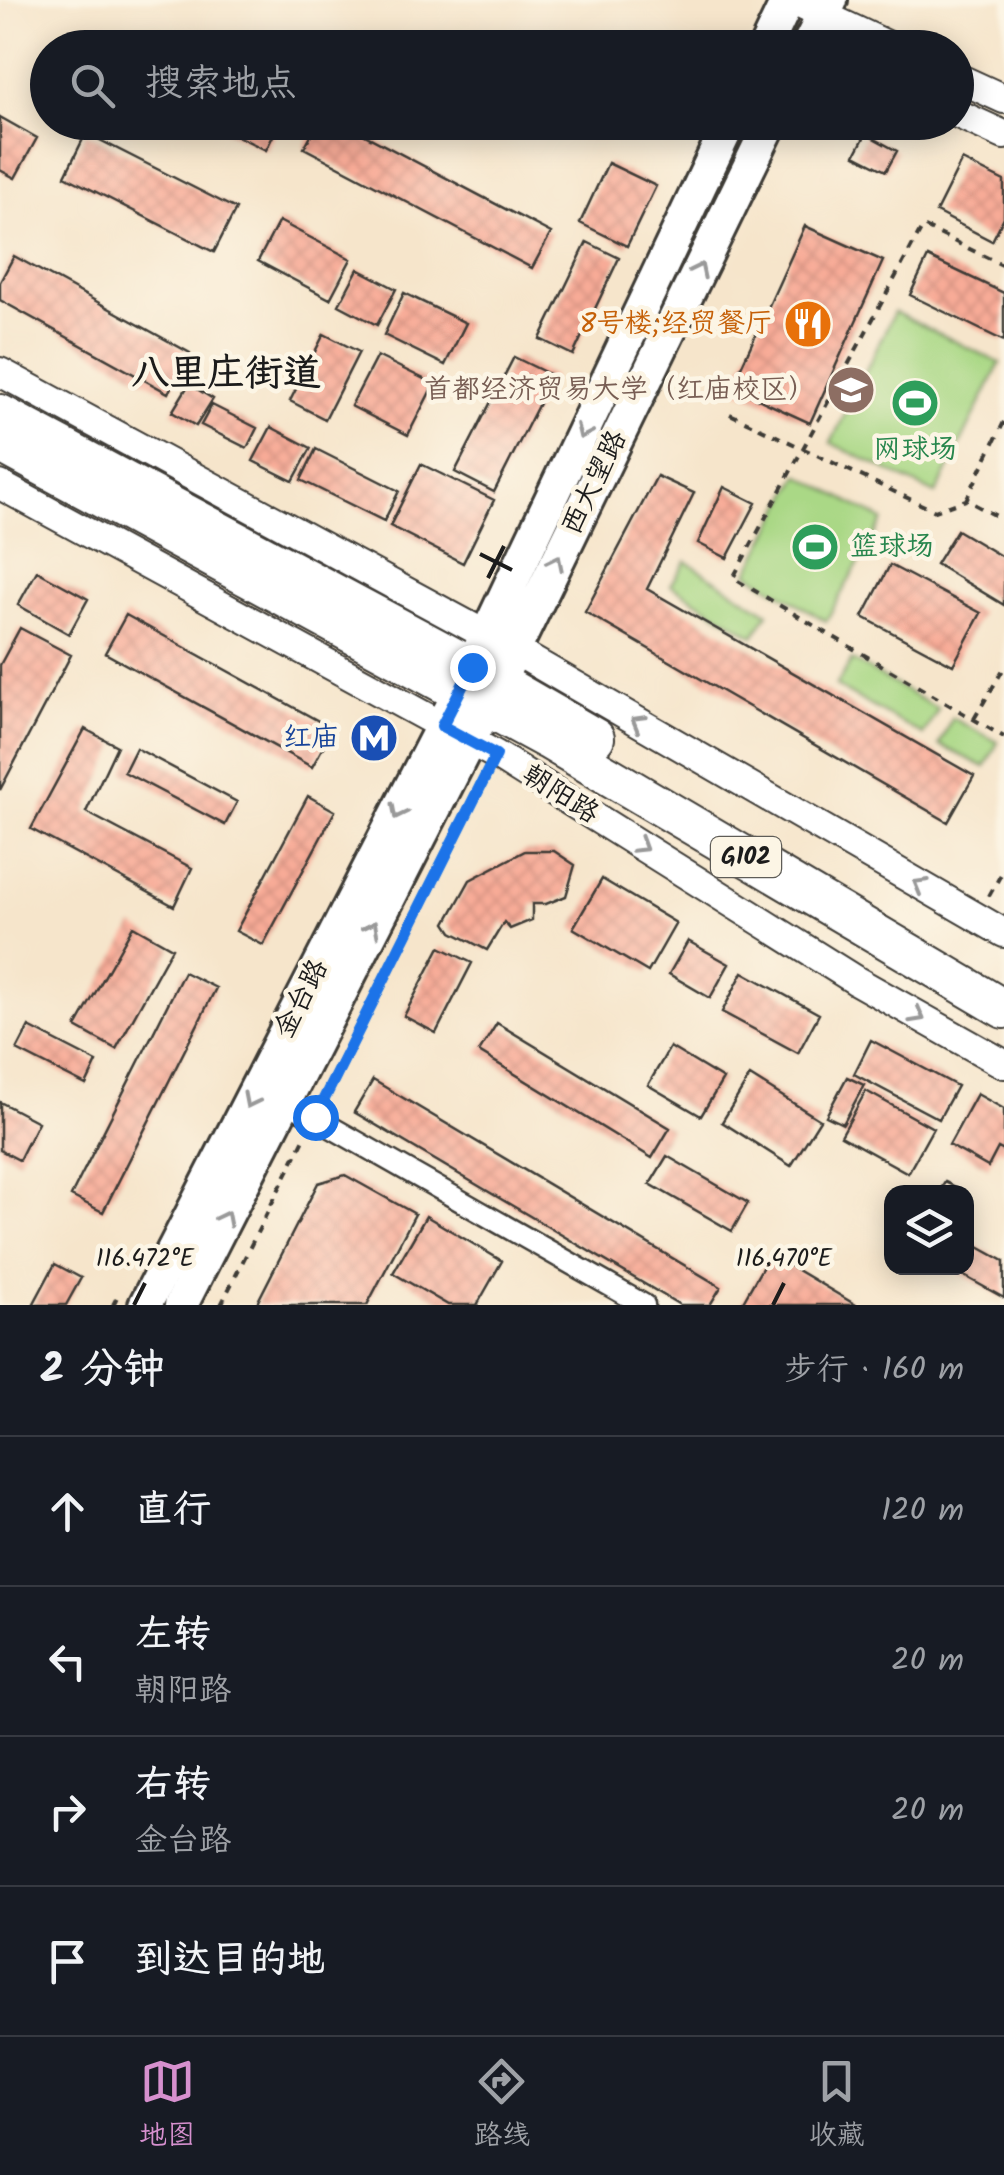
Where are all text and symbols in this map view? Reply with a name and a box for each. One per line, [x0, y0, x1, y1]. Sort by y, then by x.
search box [30, 30, 974, 140]
text: 搜索地点 [145, 55, 297, 115]
icon: search [65, 58, 120, 113]
one-way arrow [686, 262, 706, 280]
restaurant icon: 8号楼;经贸餐厅 [782, 298, 834, 350]
place label: 8号楼;经贸餐厅 [580, 302, 773, 347]
district label: 八里庄街道 [131, 345, 321, 405]
school or university icon: 首都经济贸易大学（红庙校区） [825, 364, 877, 416]
place label: 首都经济贸易大学（红庙校区） [424, 368, 816, 413]
sports icon: 网球场 [889, 377, 941, 429]
one-way arrow [576, 422, 596, 440]
street label: 西大望路 [550, 423, 640, 543]
place label: 网球场 [873, 428, 957, 473]
sports icon: 篮球场 [789, 521, 841, 573]
place label: 篮球场 [850, 525, 934, 570]
one-way arrow [544, 554, 564, 572]
route end [450, 645, 496, 691]
metro station icon: 红庙 [348, 712, 400, 764]
one-way arrow [631, 715, 649, 735]
place label: 红庙 [283, 716, 339, 761]
street label: 朝阳路 [512, 754, 608, 836]
one-way arrow [391, 802, 410, 820]
one-way arrow [630, 833, 648, 852]
road number: G102 [711, 837, 781, 877]
one-way arrow [912, 877, 930, 897]
one-way arrow [360, 921, 379, 939]
street label: 金台路 [263, 951, 341, 1047]
one-way arrow [907, 1003, 925, 1023]
one-way arrow [243, 1091, 262, 1109]
route start [293, 1095, 339, 1141]
map controls [884, 1185, 974, 1275]
button: layers [884, 1185, 974, 1275]
one-way arrow [213, 1211, 232, 1229]
text: 116.472°E [96, 1239, 196, 1279]
text: 116.470°E [736, 1239, 834, 1279]
text: 2 分钟 [40, 1337, 165, 1404]
text: 步行 · 160 m [785, 1345, 964, 1396]
text: 直行 [135, 1481, 211, 1541]
icon: ahead [40, 1484, 95, 1539]
text: 120 m [881, 1486, 964, 1537]
text: 左转 [135, 1606, 211, 1666]
icon: left [40, 1634, 95, 1689]
text: 20 m [891, 1636, 964, 1687]
text: 朝阳路 [135, 1666, 231, 1717]
text: 右转 [135, 1756, 211, 1816]
icon: right [40, 1784, 95, 1839]
text: 20 m [891, 1786, 964, 1837]
text: 金台路 [135, 1816, 231, 1867]
text: 到达目的地 [135, 1931, 325, 1991]
icon: arrive [40, 1934, 95, 1989]
tab: 地图 [139, 2054, 195, 2159]
tab: 路线 [474, 2054, 530, 2159]
tab: 收藏 [809, 2054, 865, 2159]

